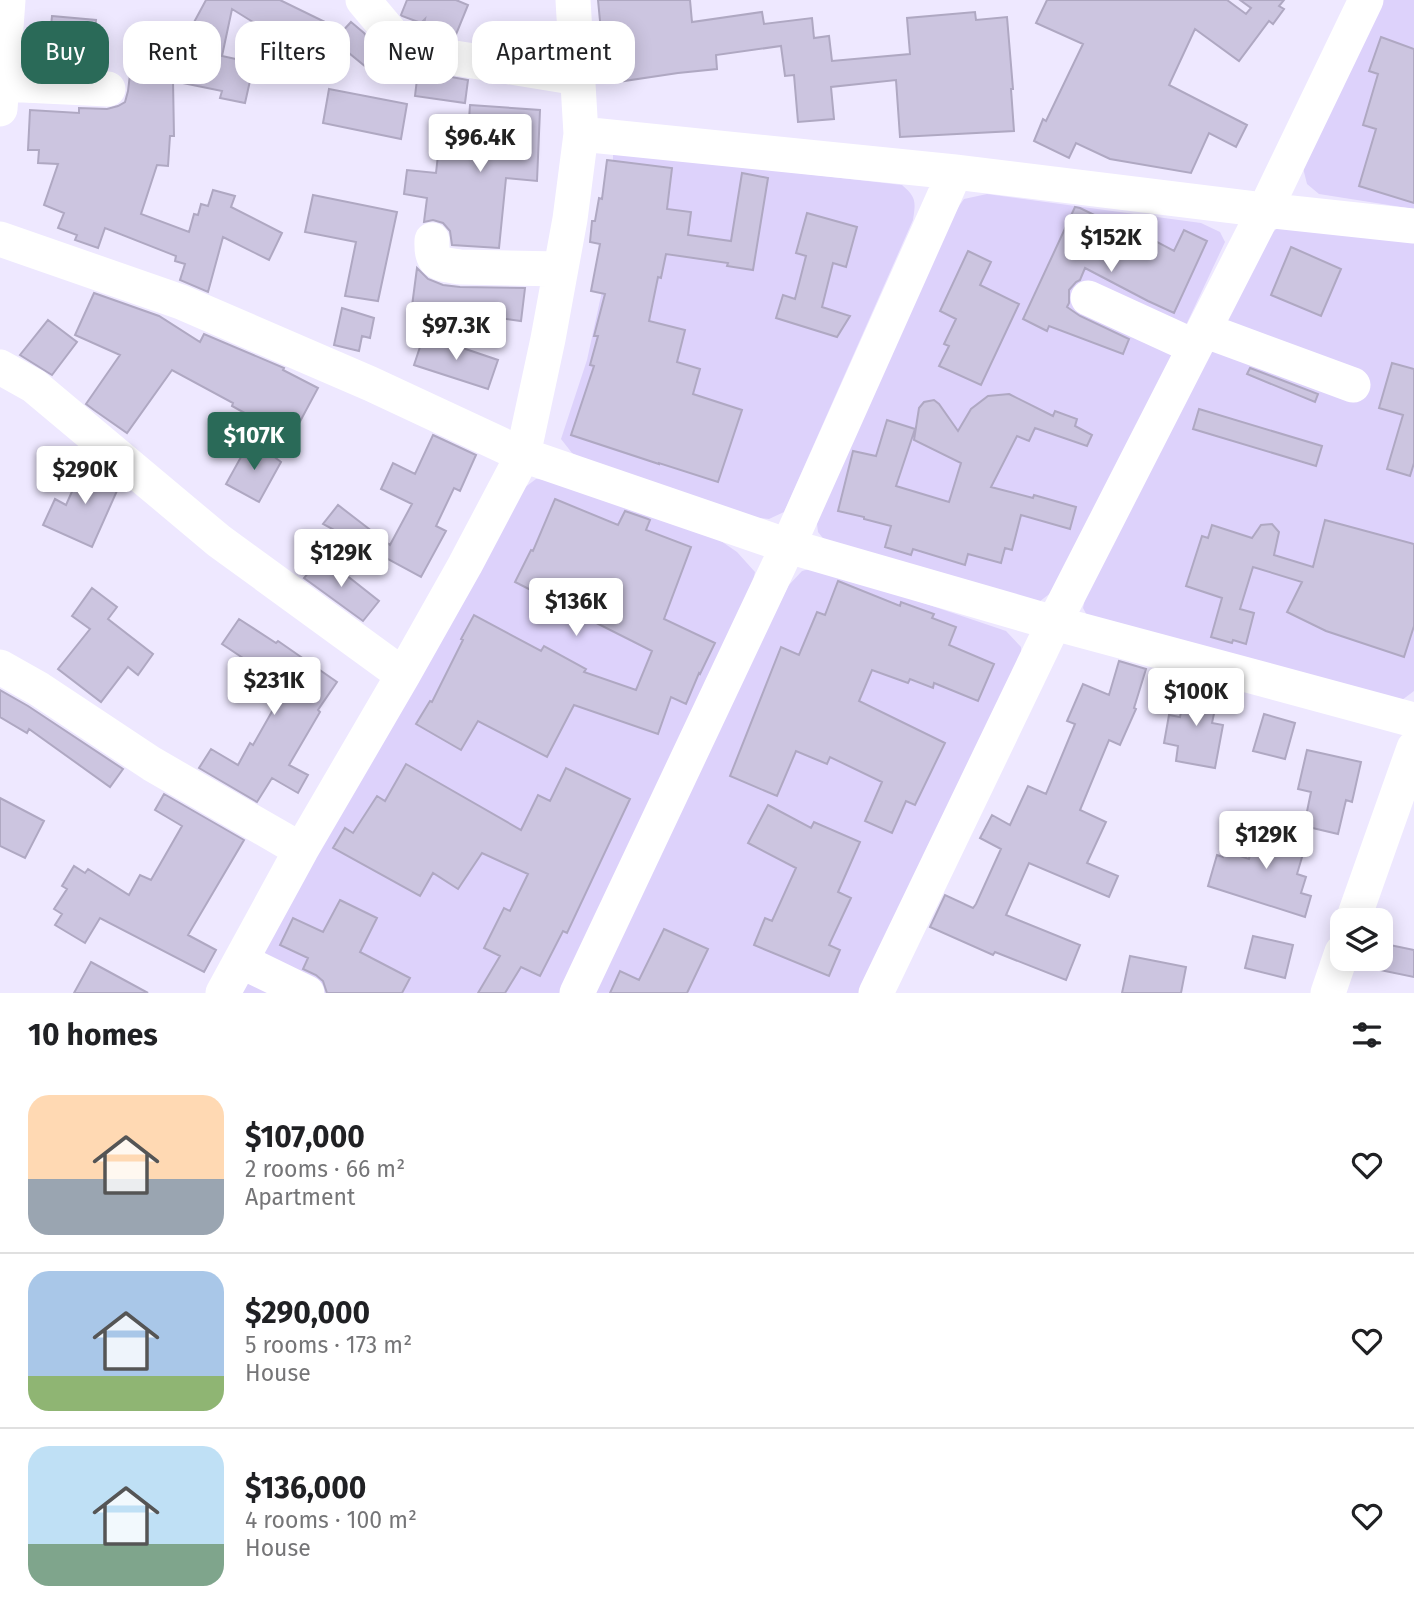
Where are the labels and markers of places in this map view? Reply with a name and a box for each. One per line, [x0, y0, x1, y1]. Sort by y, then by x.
pin: $96.4K [423, 114, 537, 174]
pin: $152K [1062, 215, 1160, 274]
pin: $97.3K [399, 302, 513, 362]
pin: $107K [205, 412, 303, 472]
pin: $290K [36, 447, 134, 506]
pin: $129K [292, 530, 390, 589]
pin: $136K [527, 578, 625, 638]
pin: $231K [225, 658, 323, 717]
pin: $100K [1147, 668, 1245, 728]
pin: $129K [1217, 812, 1315, 871]

